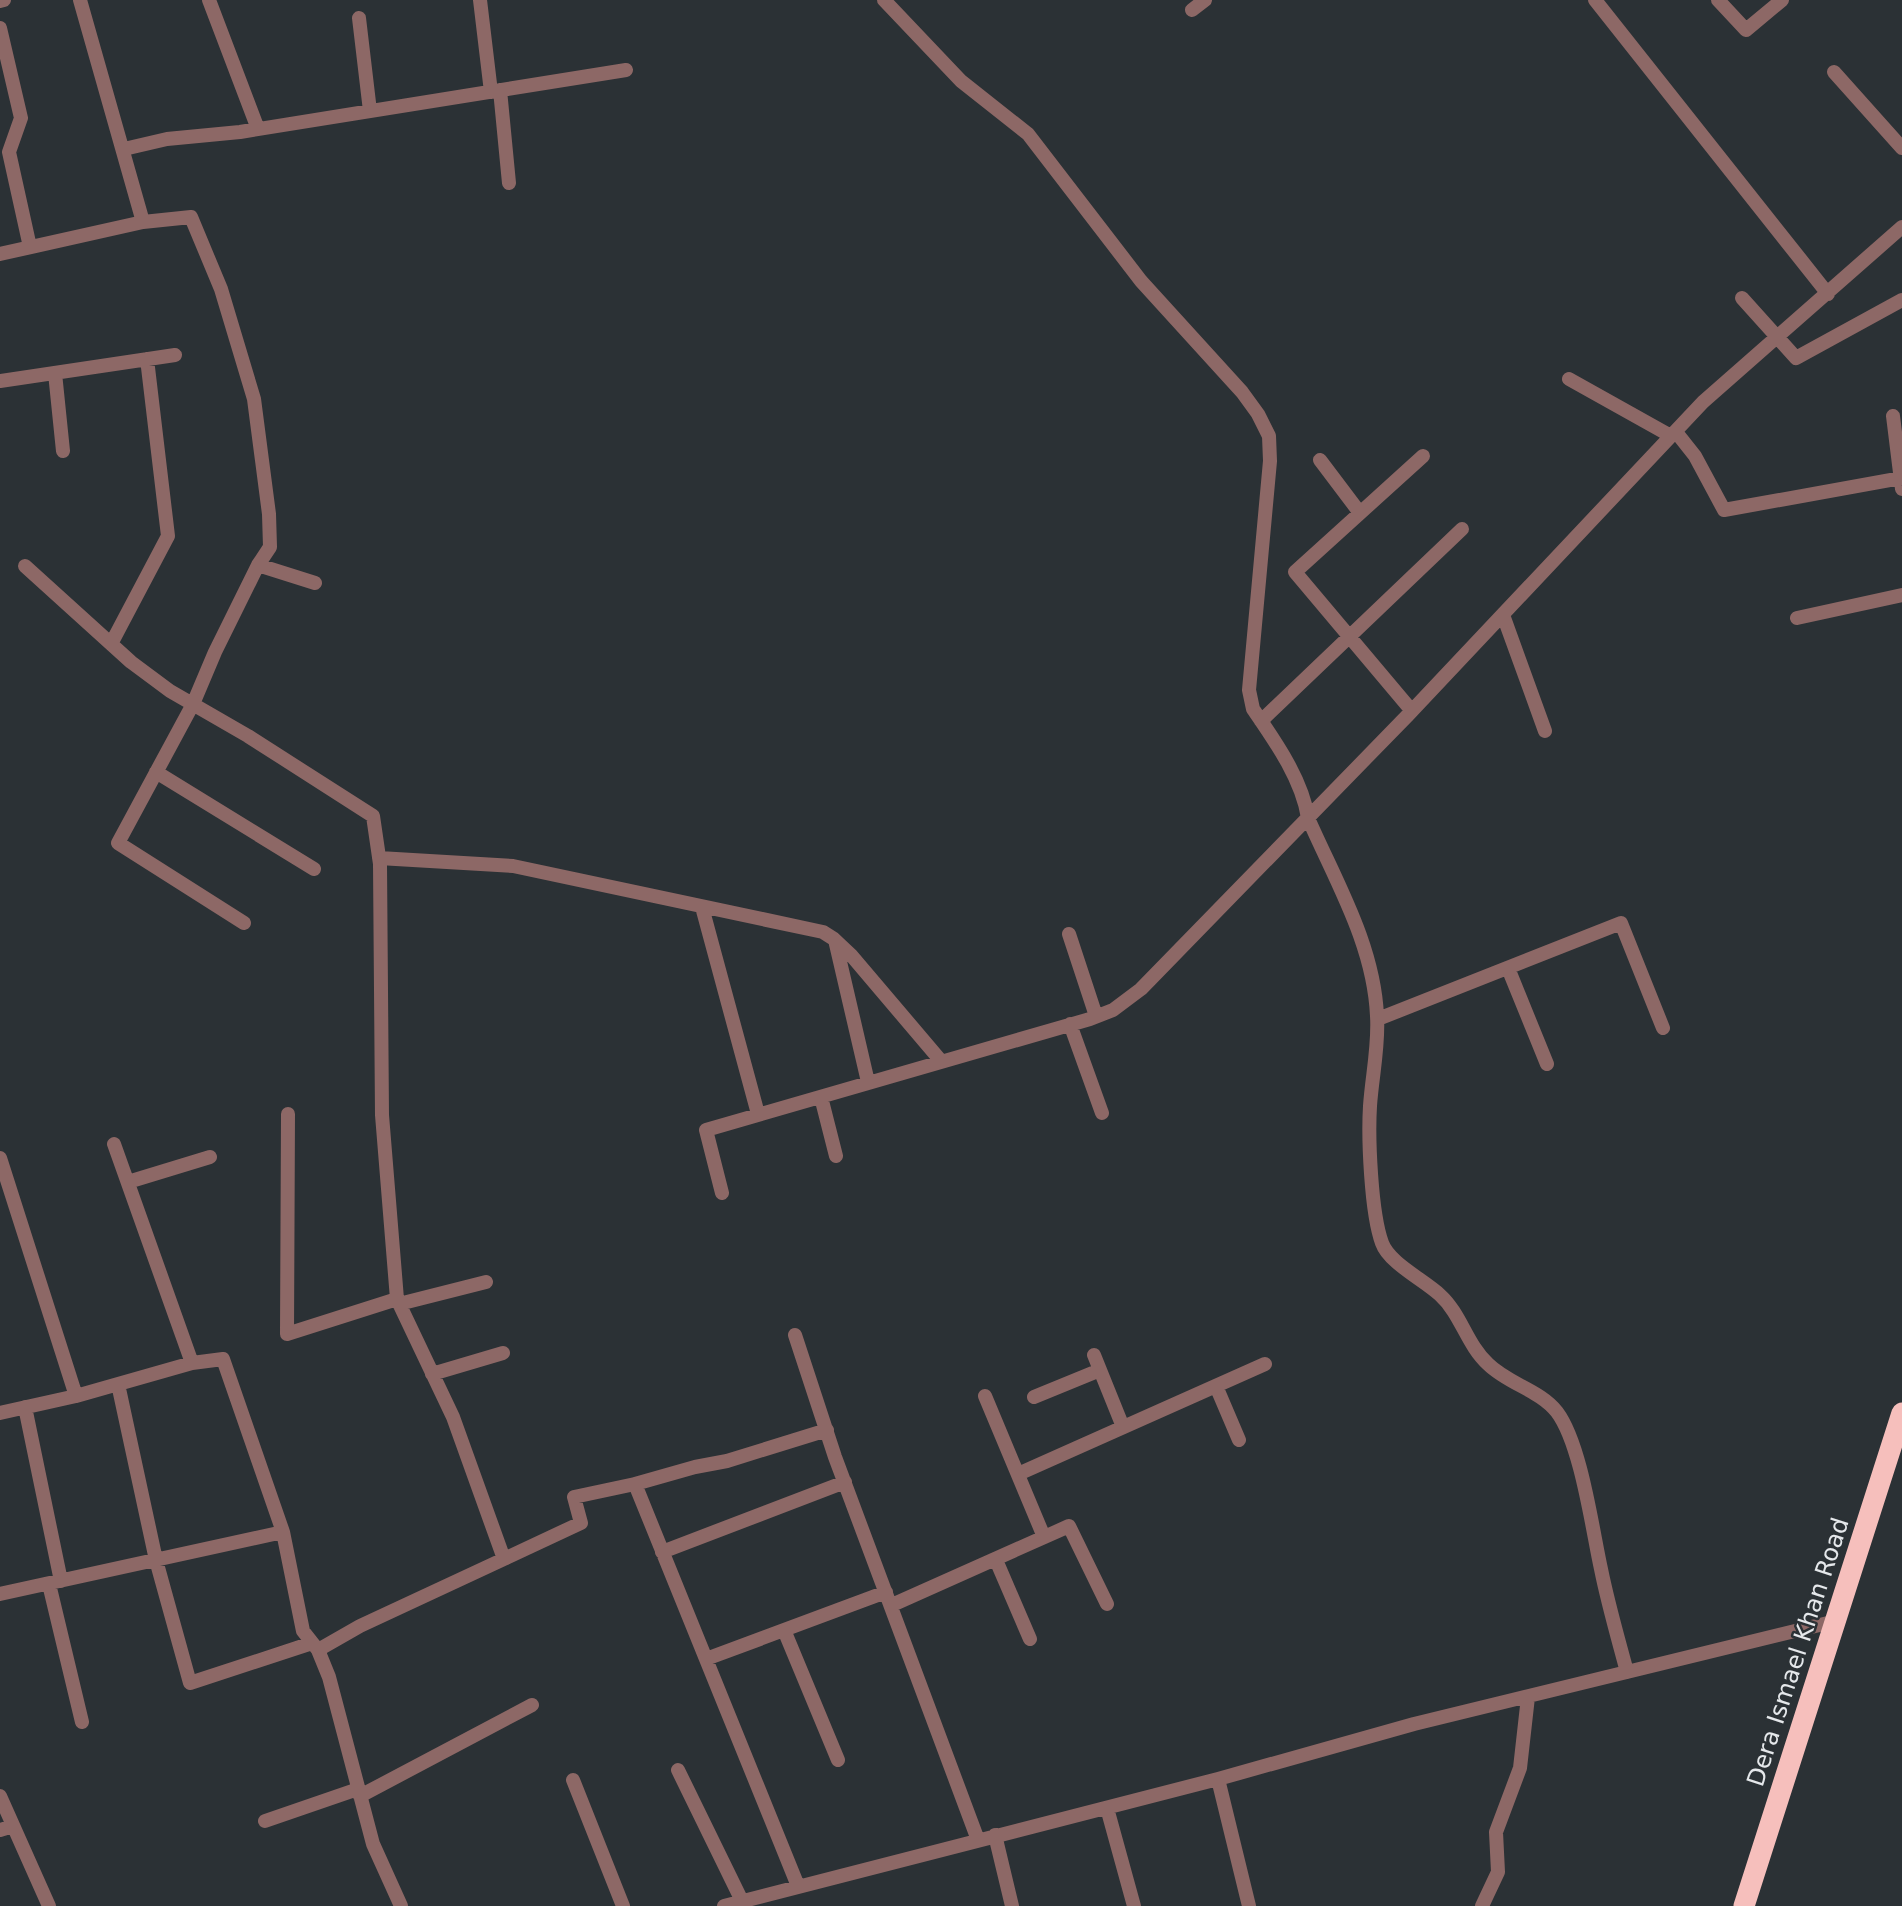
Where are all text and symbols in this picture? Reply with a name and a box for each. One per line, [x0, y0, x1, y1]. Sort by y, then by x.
street label: Dera Ismael Khan Road [1741, 1514, 1855, 1790]

